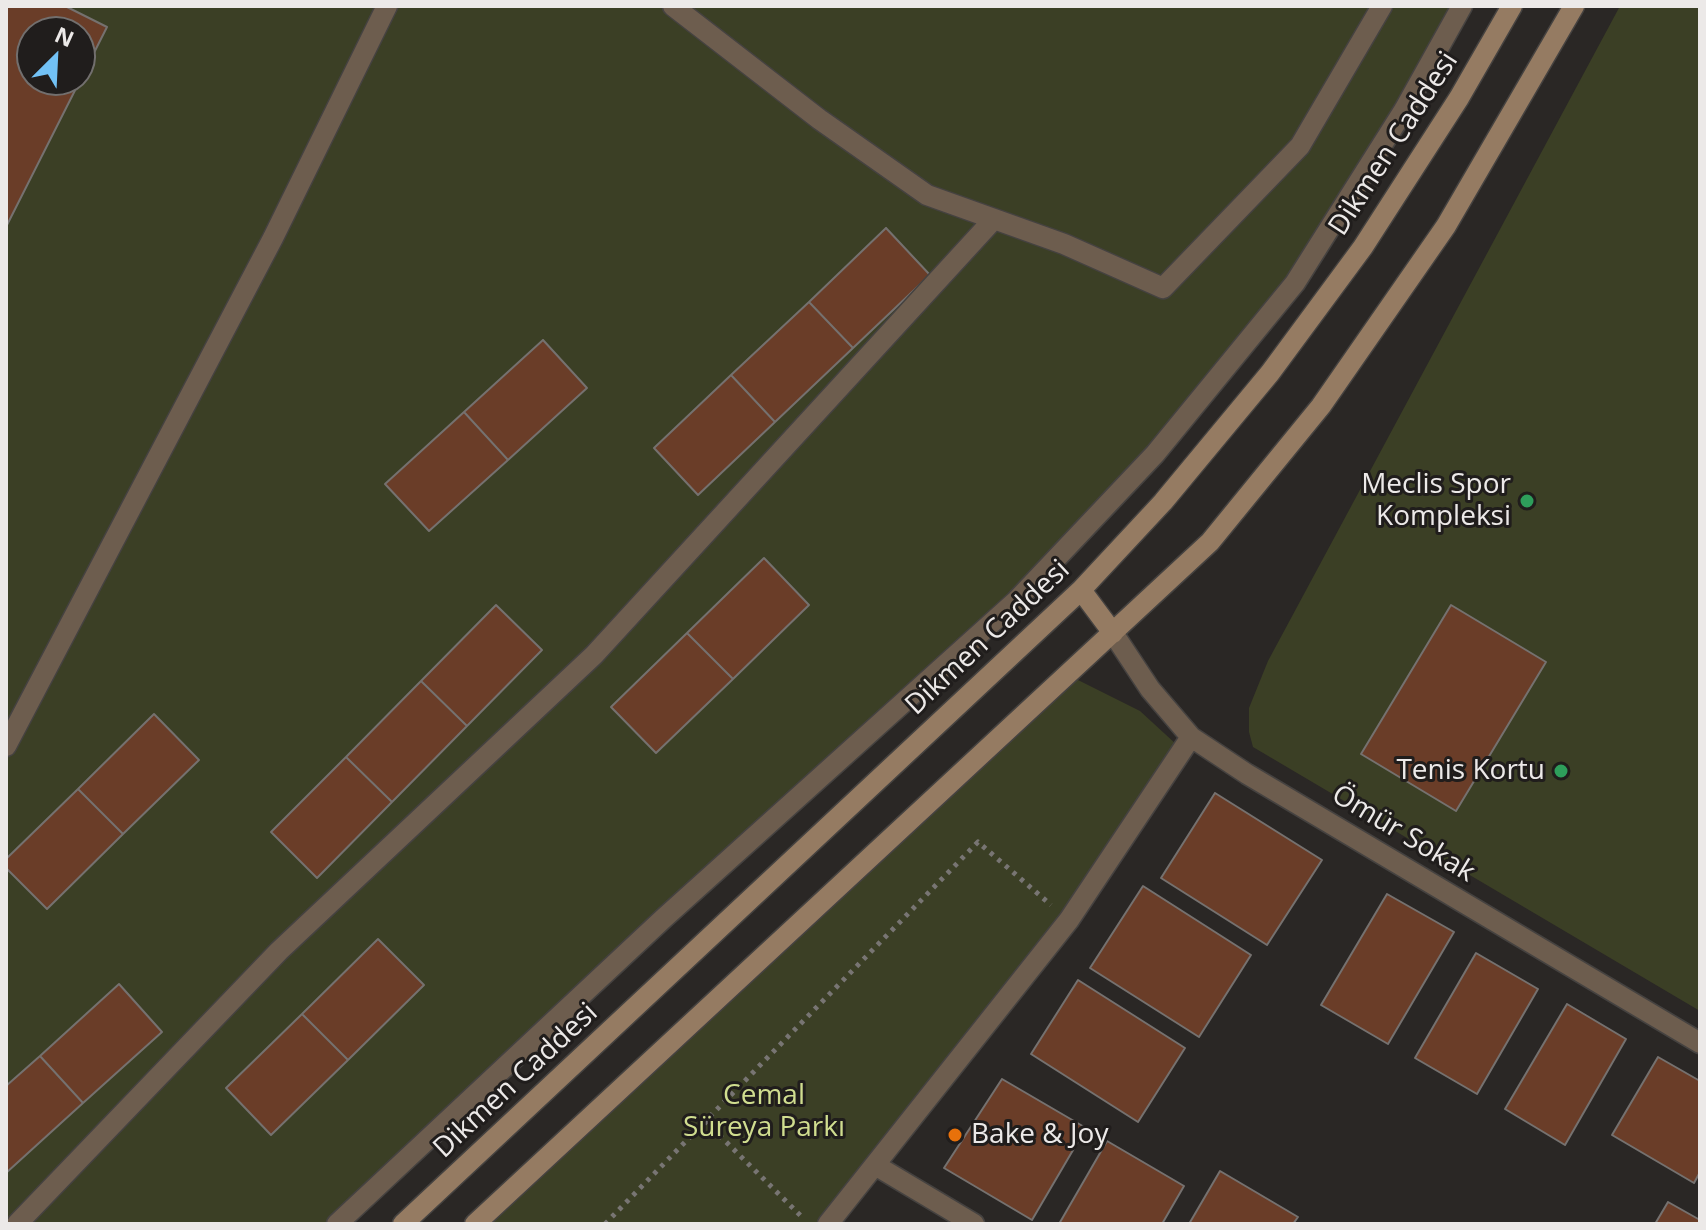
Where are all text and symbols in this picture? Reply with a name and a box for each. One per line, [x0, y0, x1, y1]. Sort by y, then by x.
north arrow [16, 16, 96, 96]
text: N [51, 19, 79, 53]
street label: Dikmen Caddesi [1322, 46, 1466, 242]
place label: Meclis Spor Kompleksi [1361, 468, 1511, 534]
marker: Meclis Spor Kompleksi [1518, 492, 1536, 510]
street label: Dikmen Caddesi [899, 553, 1077, 723]
place label: Tenis Kortu [1396, 754, 1545, 788]
marker: Tenis Kortu [1552, 762, 1570, 780]
street label: Ömür Sokak [1325, 778, 1481, 890]
street label: Dikmen Caddesi [427, 996, 605, 1166]
park label: Cemal Süreya Parkı [683, 1079, 845, 1145]
place label: Bake & Joy [971, 1118, 1108, 1152]
marker: Bake & Joy [946, 1126, 964, 1144]

